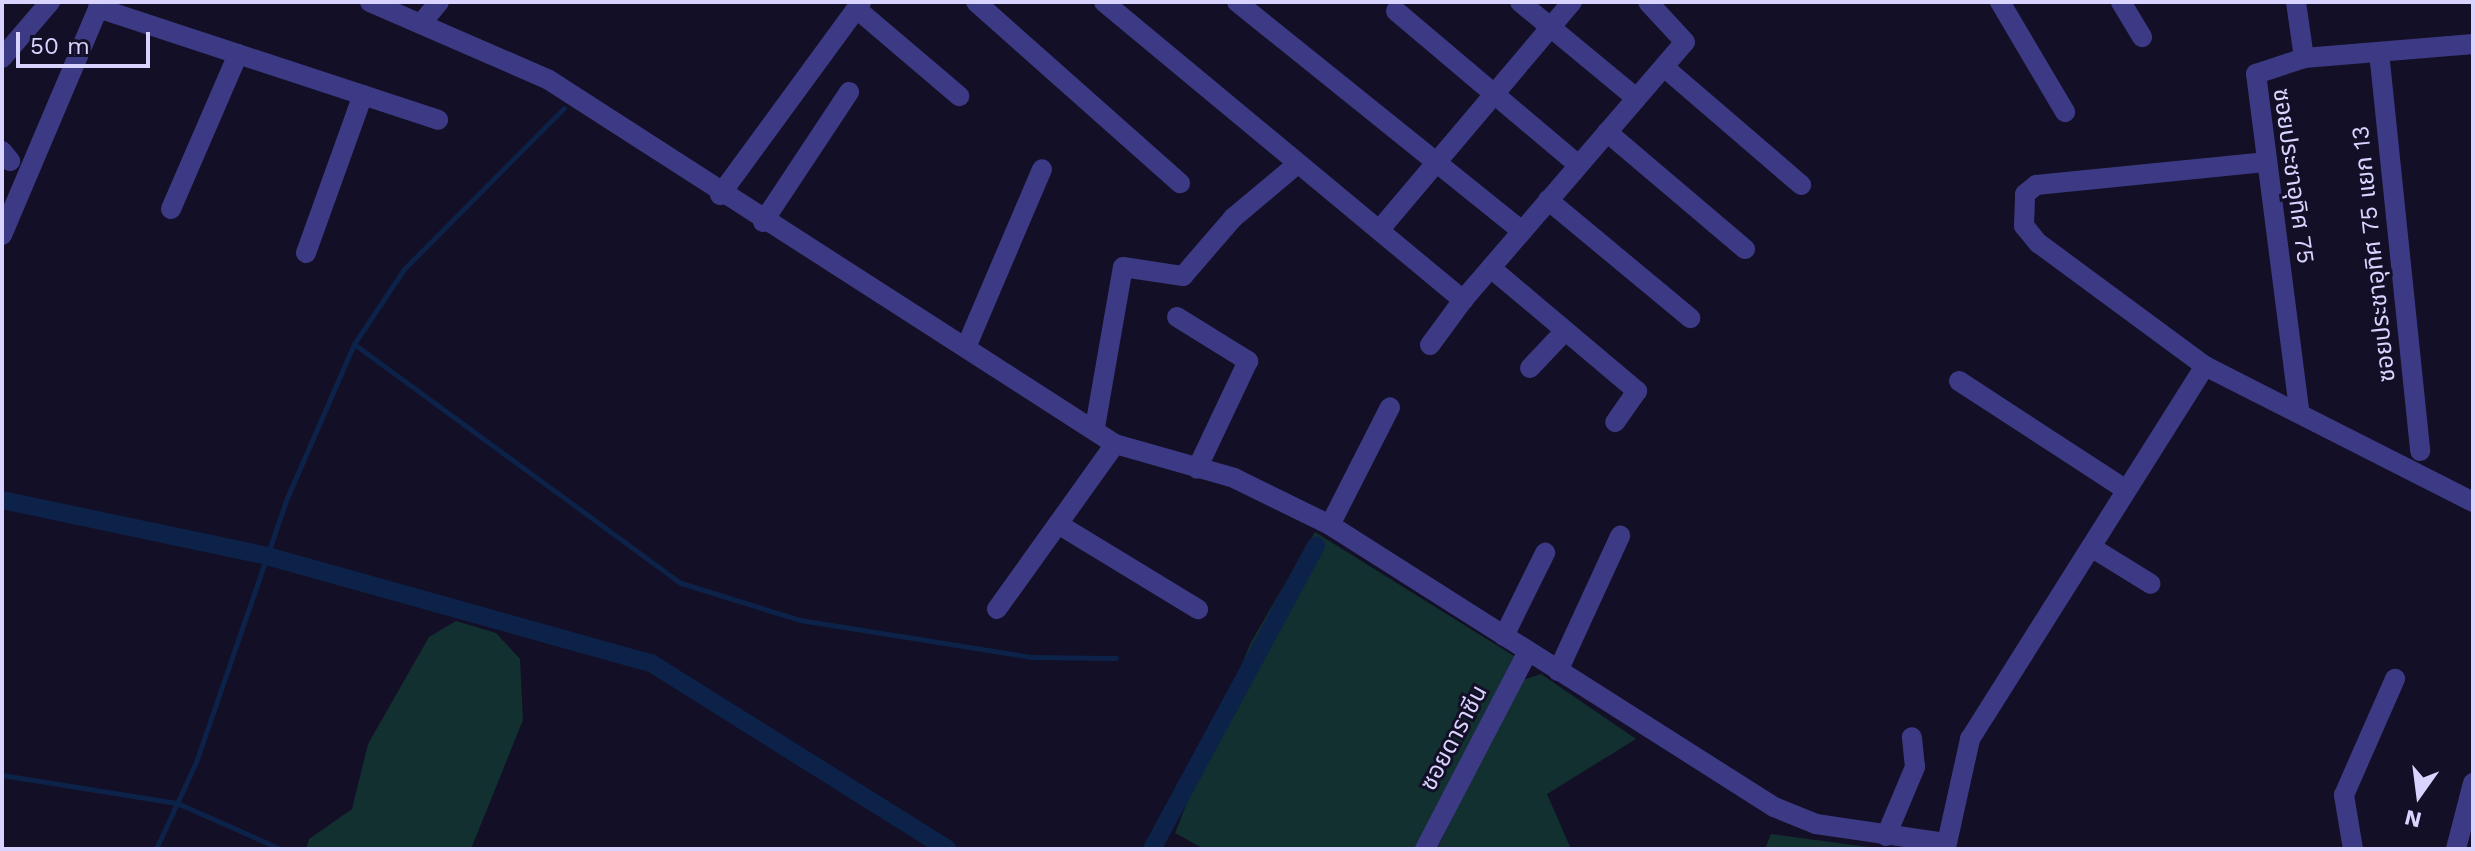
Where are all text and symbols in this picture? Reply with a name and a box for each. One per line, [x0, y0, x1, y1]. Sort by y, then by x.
scale bar [20, 16, 154, 66]
text: 50 m [30, 32, 90, 60]
street label: ซอยประชาอุทิศ 75 [2266, 86, 2320, 266]
street label: ซอยประชาอุทิศ 75 แยก 13 [2346, 124, 2402, 384]
street label: ซอยดาราซีน [1414, 680, 1494, 796]
north arrow [2379, 755, 2459, 835]
text: N [2402, 805, 2424, 833]

